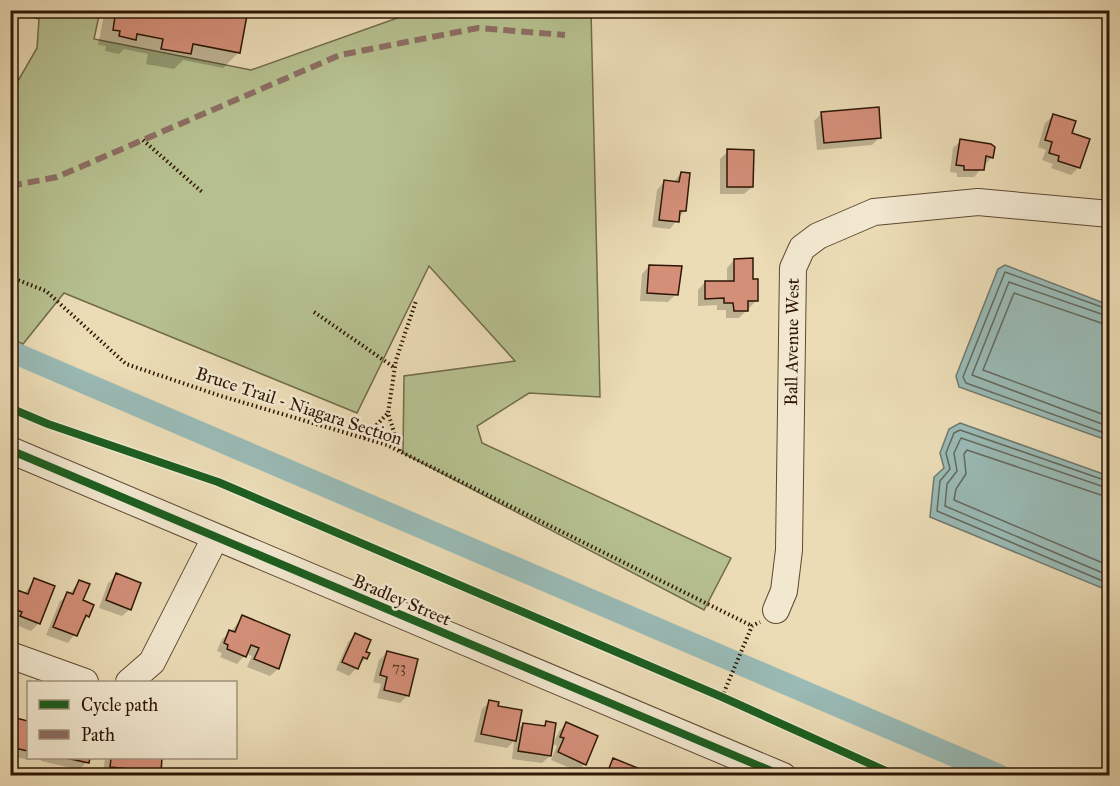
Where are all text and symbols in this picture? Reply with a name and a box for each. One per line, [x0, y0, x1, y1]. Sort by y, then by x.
street label: Ball Avenue West [780, 277, 804, 406]
street label: Bruce Trail - Niagara Section [193, 362, 405, 451]
street label: Bradley Street [350, 569, 455, 631]
house number: 73 [392, 658, 406, 676]
legend [27, 681, 237, 759]
text: Cycle path [81, 694, 158, 716]
text: Path [81, 724, 115, 746]

